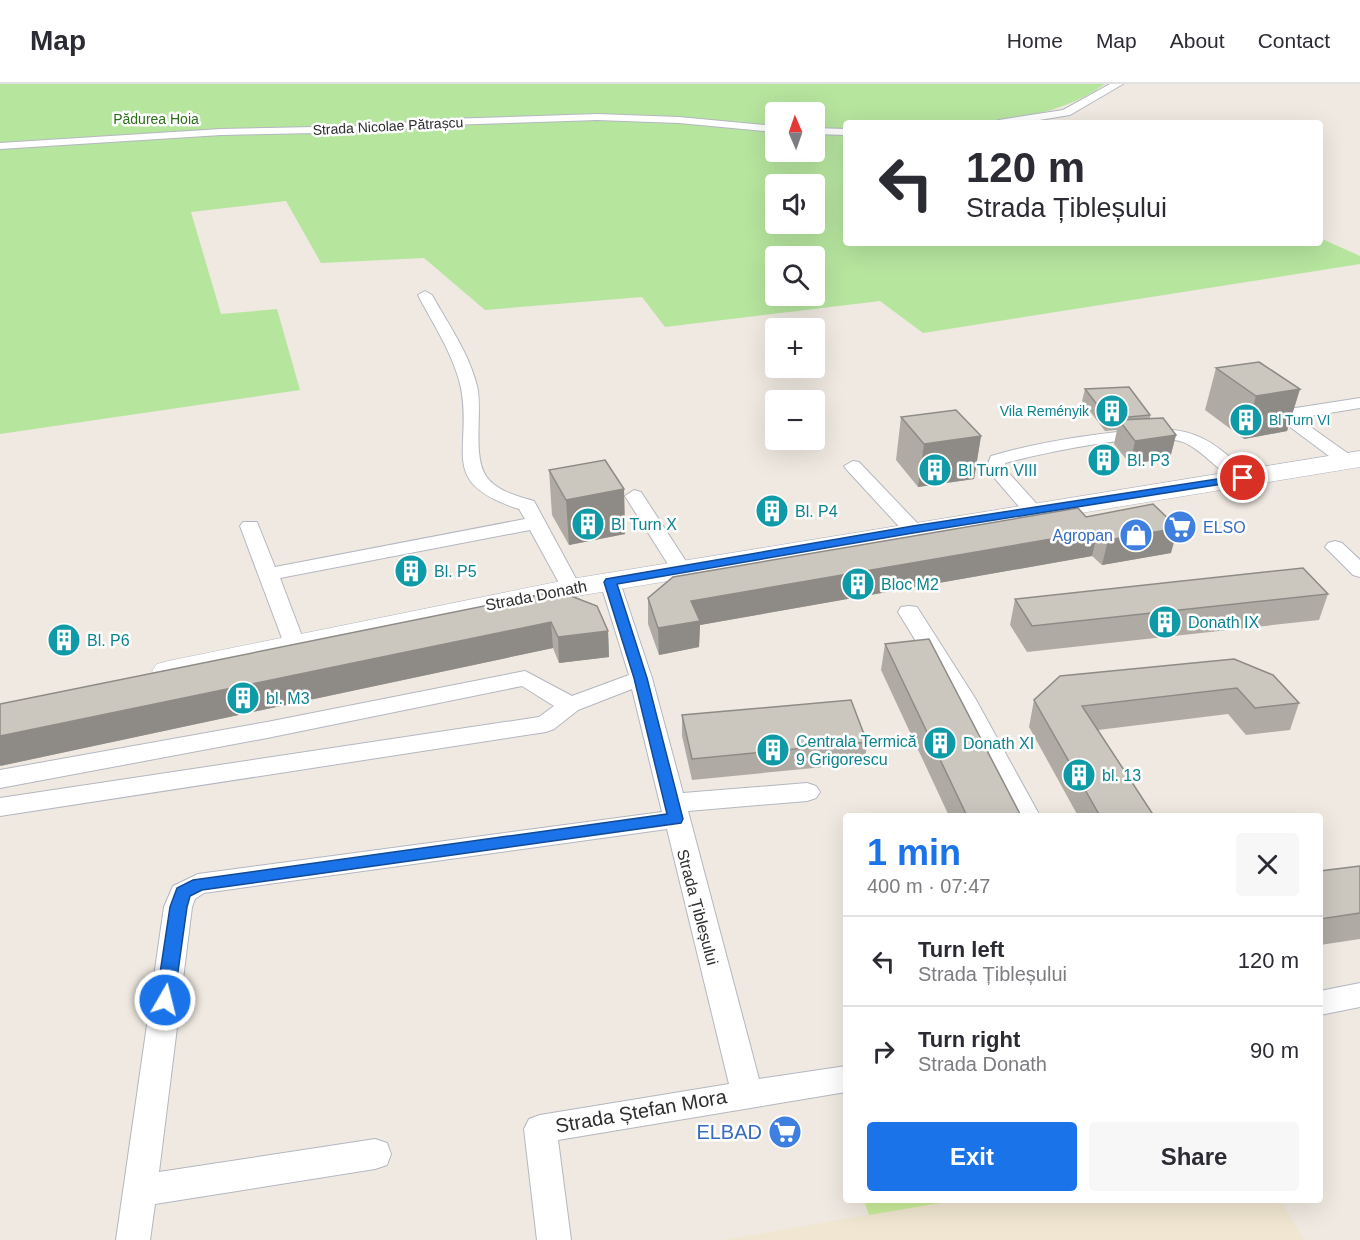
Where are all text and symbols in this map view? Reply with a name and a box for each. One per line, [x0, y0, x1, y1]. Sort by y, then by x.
text: Map [30, 25, 86, 56]
text: Home [1007, 29, 1063, 52]
text: Map [1096, 29, 1137, 52]
text: About [1170, 29, 1225, 52]
text: Contact [1258, 29, 1330, 52]
north arrow [765, 102, 825, 162]
map controls [765, 102, 825, 450]
park label: Pădurea Hoia [113, 111, 199, 127]
street label: Strada Nicolae Pătrașcu [312, 114, 464, 138]
icon: left [867, 144, 945, 222]
text: 120 m [966, 144, 1085, 191]
button: sound [765, 174, 825, 234]
text: Strada Țibleșului [966, 193, 1167, 223]
button: search [765, 246, 825, 306]
button: + [765, 318, 825, 378]
button: − [765, 390, 825, 450]
building icon: Vila Reményik [1094, 393, 1130, 429]
building icon: Bl Turn VI [1228, 402, 1264, 438]
place label: Vila Reményik [1000, 403, 1090, 419]
place label: Bl Turn VI [1269, 412, 1330, 428]
building icon: Bl. P3 [1086, 442, 1122, 478]
building icon: Bl Turn VIII [917, 452, 953, 488]
place label: Bl. P3 [1127, 452, 1170, 469]
pin [1217, 452, 1268, 503]
icon: arrive [1226, 461, 1259, 494]
place label: Bl Turn VIII [958, 462, 1037, 479]
building icon: Bl. P4 [754, 493, 790, 529]
place label: Bl. P4 [795, 503, 838, 520]
building icon: Bl Turn X [570, 506, 606, 542]
supermarket icon: ELSO [1162, 509, 1198, 545]
place label: Bl Turn X [611, 516, 677, 533]
shop icon: Agropan [1118, 517, 1154, 553]
place label: ELSO [1203, 519, 1246, 536]
place label: Agropan [1053, 527, 1113, 544]
building icon: Bl. P5 [393, 553, 429, 589]
place label: Bl. P5 [434, 563, 477, 580]
building icon: Bloc M2 [840, 566, 876, 602]
place label: Bloc M2 [881, 576, 939, 593]
street label: Strada Donath [484, 577, 588, 614]
building icon: Donath IX [1147, 604, 1183, 640]
place label: Donath IX [1188, 614, 1259, 631]
building icon: Bl. P6 [46, 622, 82, 658]
place label: Bl. P6 [87, 632, 130, 649]
building icon: bl. M3 [225, 680, 261, 716]
place label: bl. M3 [266, 690, 310, 707]
building icon: Donath XI [922, 725, 958, 761]
building icon: Centrala Termică 9 Grigorescu [755, 732, 791, 768]
place label: Centrala Termică 9 Grigorescu [796, 733, 917, 768]
place label: Donath XI [963, 735, 1034, 752]
building icon: bl. 13 [1061, 757, 1097, 793]
place label: bl. 13 [1102, 767, 1141, 784]
text: 1 min [867, 832, 961, 873]
button: close [1236, 833, 1299, 896]
street label: Strada Țibleșului [674, 847, 721, 967]
text: 400 m · 07:47 [867, 875, 990, 897]
text: Turn left [918, 937, 1004, 962]
icon: left [867, 945, 900, 978]
text: 120 m [1238, 948, 1299, 973]
text: Strada Țibleșului [918, 963, 1067, 985]
position arrow [133, 968, 197, 1032]
text: Turn right [918, 1027, 1020, 1052]
icon: right [867, 1035, 900, 1068]
text: 90 m [1250, 1038, 1299, 1063]
text: Strada Donath [918, 1053, 1047, 1075]
street label: Strada Ștefan Mora [554, 1085, 729, 1137]
supermarket icon: ELBAD [767, 1114, 803, 1150]
place label: ELBAD [696, 1121, 762, 1143]
button: Exit [867, 1122, 1077, 1191]
button: Share [1089, 1122, 1299, 1191]

